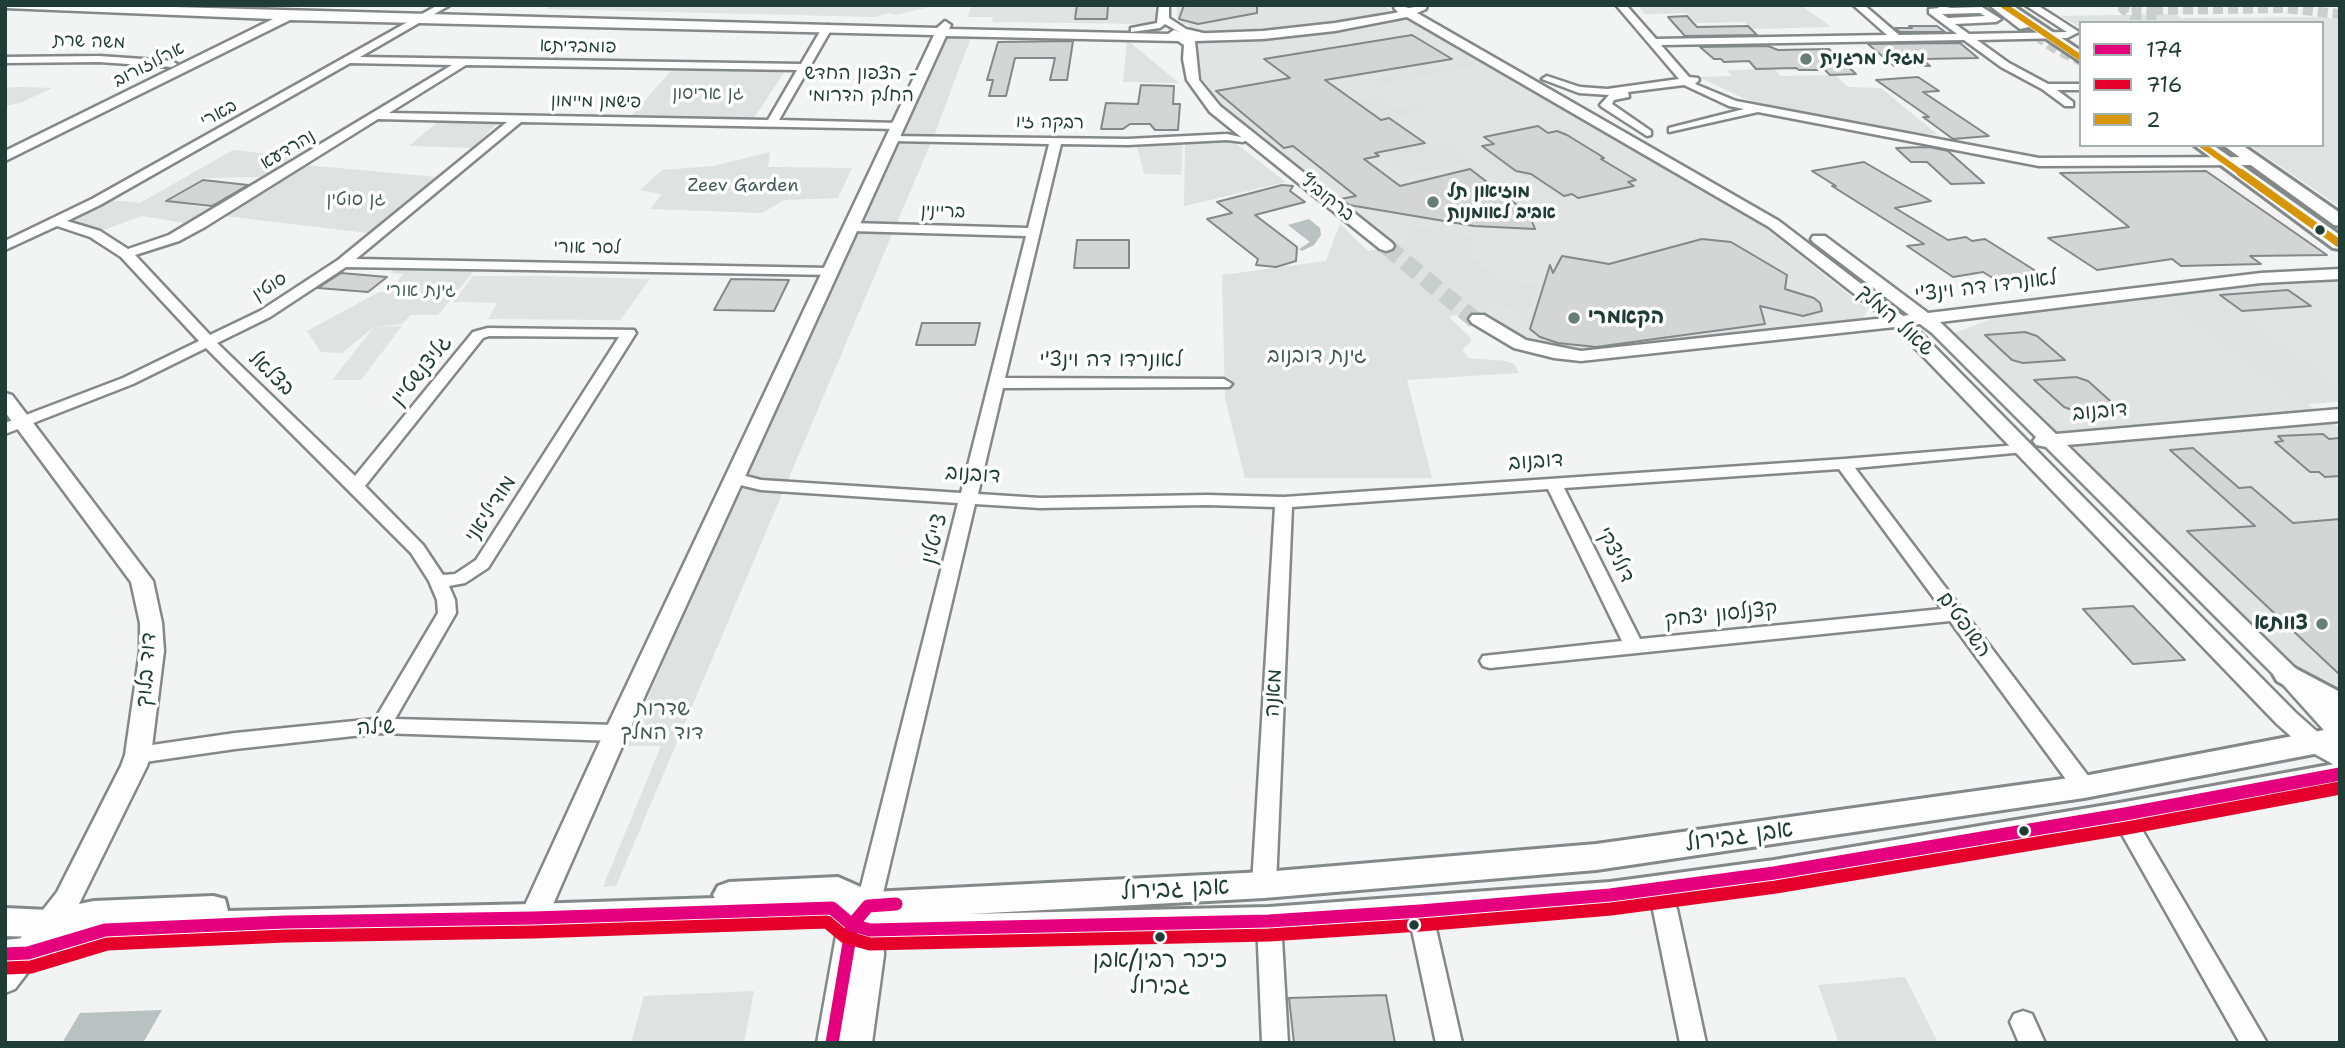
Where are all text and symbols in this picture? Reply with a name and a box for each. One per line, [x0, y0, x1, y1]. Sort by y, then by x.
legend [2079, 21, 2324, 147]
street label: משה שרת [53, 30, 125, 54]
street label: פומבדיתא [539, 36, 617, 58]
text: 174 [2146, 36, 2182, 64]
street label: ארלוזורוב [110, 38, 188, 92]
place label: מגדל מרגנית [1820, 48, 1925, 70]
marker: מגדל מרגנית [1798, 51, 1814, 67]
district label: הצפון החדש - החלק הדרומי [805, 63, 917, 107]
text: 716 [2146, 71, 2182, 99]
park label: גן אריסון [672, 83, 744, 105]
street label: פישמן מיימון [551, 90, 641, 114]
street label: בארי [197, 95, 241, 133]
text: 2 [2146, 106, 2161, 134]
street label: רבקה זיו [1016, 112, 1084, 134]
street label: נהרדעא [257, 125, 319, 175]
street label: ברקוביץ [1296, 170, 1358, 226]
park label: Zeev Garden [688, 175, 798, 197]
place label: מוזיאון תל אביב לאומנות [1447, 181, 1556, 224]
park label: גן סוטין [327, 189, 385, 211]
marker: מוזיאון תל אביב לאומנות [1425, 194, 1441, 210]
street label: בריינין [920, 200, 966, 224]
unlabelled marker [2313, 223, 2327, 237]
street label: לסר אורי [553, 237, 621, 259]
street label: לאונרדו דה וינצ'י [1913, 266, 2059, 308]
street label: סוטין [249, 268, 291, 306]
park label: גינת אורי [386, 280, 456, 302]
street label: שאול המלך [1851, 280, 1939, 362]
place label: הקאמרי [1588, 305, 1664, 331]
marker: הקאמרי [1566, 310, 1582, 326]
street label: גליצנשטיין [386, 331, 458, 411]
park label: גינת דובנוב [1267, 344, 1367, 370]
street label: בצלאל [243, 346, 299, 402]
street label: לאונרדו דה וינצ'י [1039, 348, 1183, 374]
street label: דובנוב [2071, 397, 2129, 427]
street label: דובנוב [1508, 448, 1564, 476]
street label: דובנוב [945, 461, 1001, 489]
street label: מודיליאני [460, 471, 522, 547]
street label: צייטלין [917, 511, 953, 567]
street label: דוליצקי [1591, 523, 1639, 587]
street label: השופטים [1932, 587, 1996, 663]
street label: קצנלסון יצחק [1663, 597, 1779, 633]
place label: צוותא [2254, 611, 2308, 637]
marker: צוותא [2314, 616, 2330, 632]
street label: דוד בלוך [132, 632, 162, 708]
street label: מאנה [1260, 668, 1288, 718]
park label: שדרות דוד המלך [620, 697, 704, 747]
street label: שילה [356, 715, 396, 741]
street label: אבן גבירול [1683, 815, 1795, 859]
unlabelled marker [2017, 824, 2031, 838]
street label: אבן גבירול [1120, 873, 1230, 907]
unlabelled marker [1407, 918, 1421, 932]
marker: כיכר רבין/אבן גבירול [1153, 930, 1167, 944]
place label: כיכר רבין/אבן גבירול [1093, 947, 1227, 1001]

